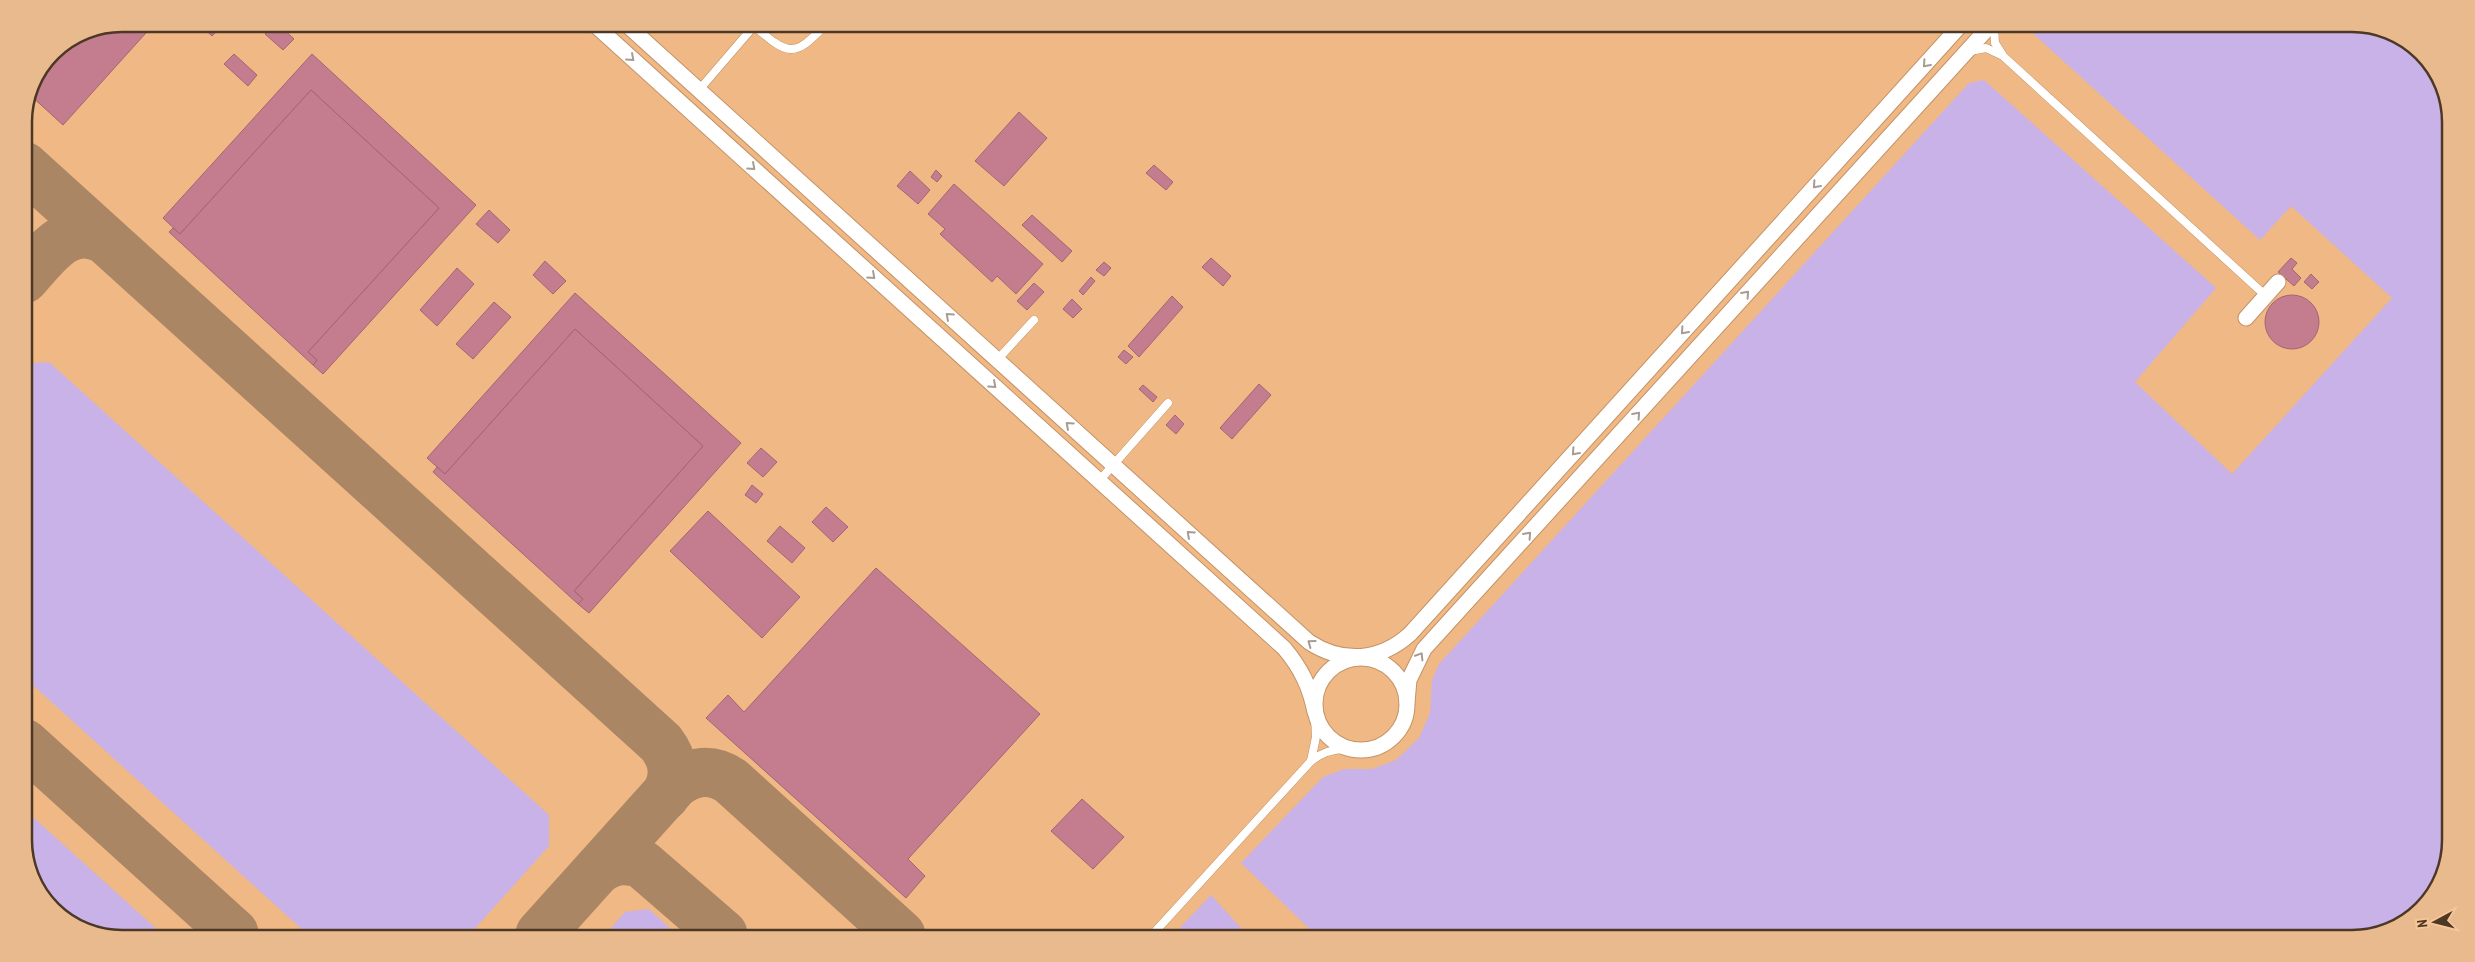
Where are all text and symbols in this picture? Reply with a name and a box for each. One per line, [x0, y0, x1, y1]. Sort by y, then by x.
one-way arrow [626, 52, 635, 61]
one-way arrow [1922, 59, 1931, 68]
one-way arrow [746, 161, 755, 170]
one-way arrow [1813, 179, 1822, 188]
one-way arrow [867, 270, 876, 279]
one-way arrow [1740, 291, 1749, 300]
one-way arrow [945, 313, 954, 322]
one-way arrow [1681, 326, 1690, 335]
one-way arrow [987, 379, 996, 388]
one-way arrow [1631, 411, 1640, 420]
one-way arrow [1066, 422, 1075, 431]
one-way arrow [1572, 446, 1581, 455]
one-way arrow [1186, 531, 1195, 540]
one-way arrow [1522, 532, 1531, 541]
one-way arrow [1308, 640, 1317, 648]
one-way arrow [1413, 653, 1423, 662]
north arrow [2410, 897, 2460, 947]
text: N [2413, 919, 2431, 928]

